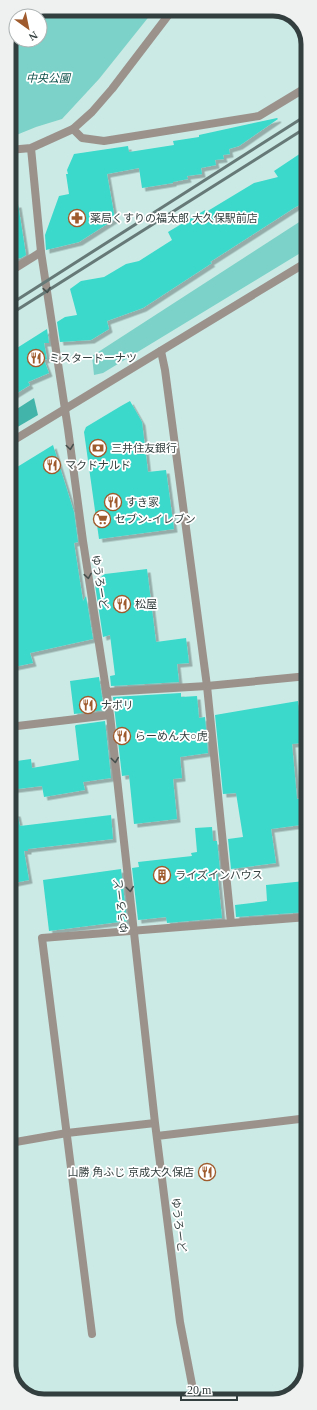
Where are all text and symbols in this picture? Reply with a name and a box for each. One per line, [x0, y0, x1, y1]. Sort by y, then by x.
north arrow [8, 8, 48, 48]
text: N [27, 29, 40, 44]
park label: 中央公園 [26, 72, 72, 84]
pharmacy icon: 薬局くすりの福太郎 大久保駅前店 [67, 208, 87, 228]
place label: 薬局くすりの福太郎 大久保駅前店 [90, 212, 258, 224]
one-way arrow [42, 287, 51, 293]
restaurant icon: ミスタードーナツ [26, 348, 46, 368]
place label: ミスタードーナツ [49, 352, 137, 364]
bank icon: 三井住友銀行 [88, 438, 108, 458]
place label: 三井住友銀行 [111, 442, 177, 454]
one-way arrow [66, 444, 75, 450]
restaurant icon: マクドナルド [42, 455, 62, 475]
place label: マクドナルド [65, 459, 131, 471]
restaurant icon: すき家 [103, 492, 123, 512]
place label: すき家 [126, 496, 159, 508]
supermarket icon: セブン-イレブン [92, 509, 112, 529]
place label: セブン-イレブン [115, 513, 196, 525]
street label: ゆうろーど [90, 554, 110, 610]
one-way arrow [83, 573, 92, 579]
restaurant icon: 松屋 [112, 594, 132, 614]
place label: 松屋 [135, 598, 157, 610]
restaurant icon: ナポリ [78, 695, 98, 715]
place label: ナポリ [101, 699, 134, 711]
restaurant icon: らーめん大○虎 [112, 726, 132, 746]
place label: らーめん大○虎 [135, 730, 208, 742]
one-way arrow [110, 757, 119, 763]
building icon: ライズインハウス [152, 865, 172, 885]
place label: ライズインハウス [175, 869, 263, 881]
street label: ゆうろーど [112, 878, 130, 934]
one-way arrow [125, 886, 134, 892]
restaurant icon: 山勝 角ふじ 京成大久保店 [197, 1162, 217, 1182]
place label: 山勝 角ふじ 京成大久保店 [68, 1166, 194, 1178]
street label: ゆうろーど [170, 1197, 188, 1253]
scale bar [181, 1376, 237, 1402]
text: 20 m [187, 1383, 212, 1397]

